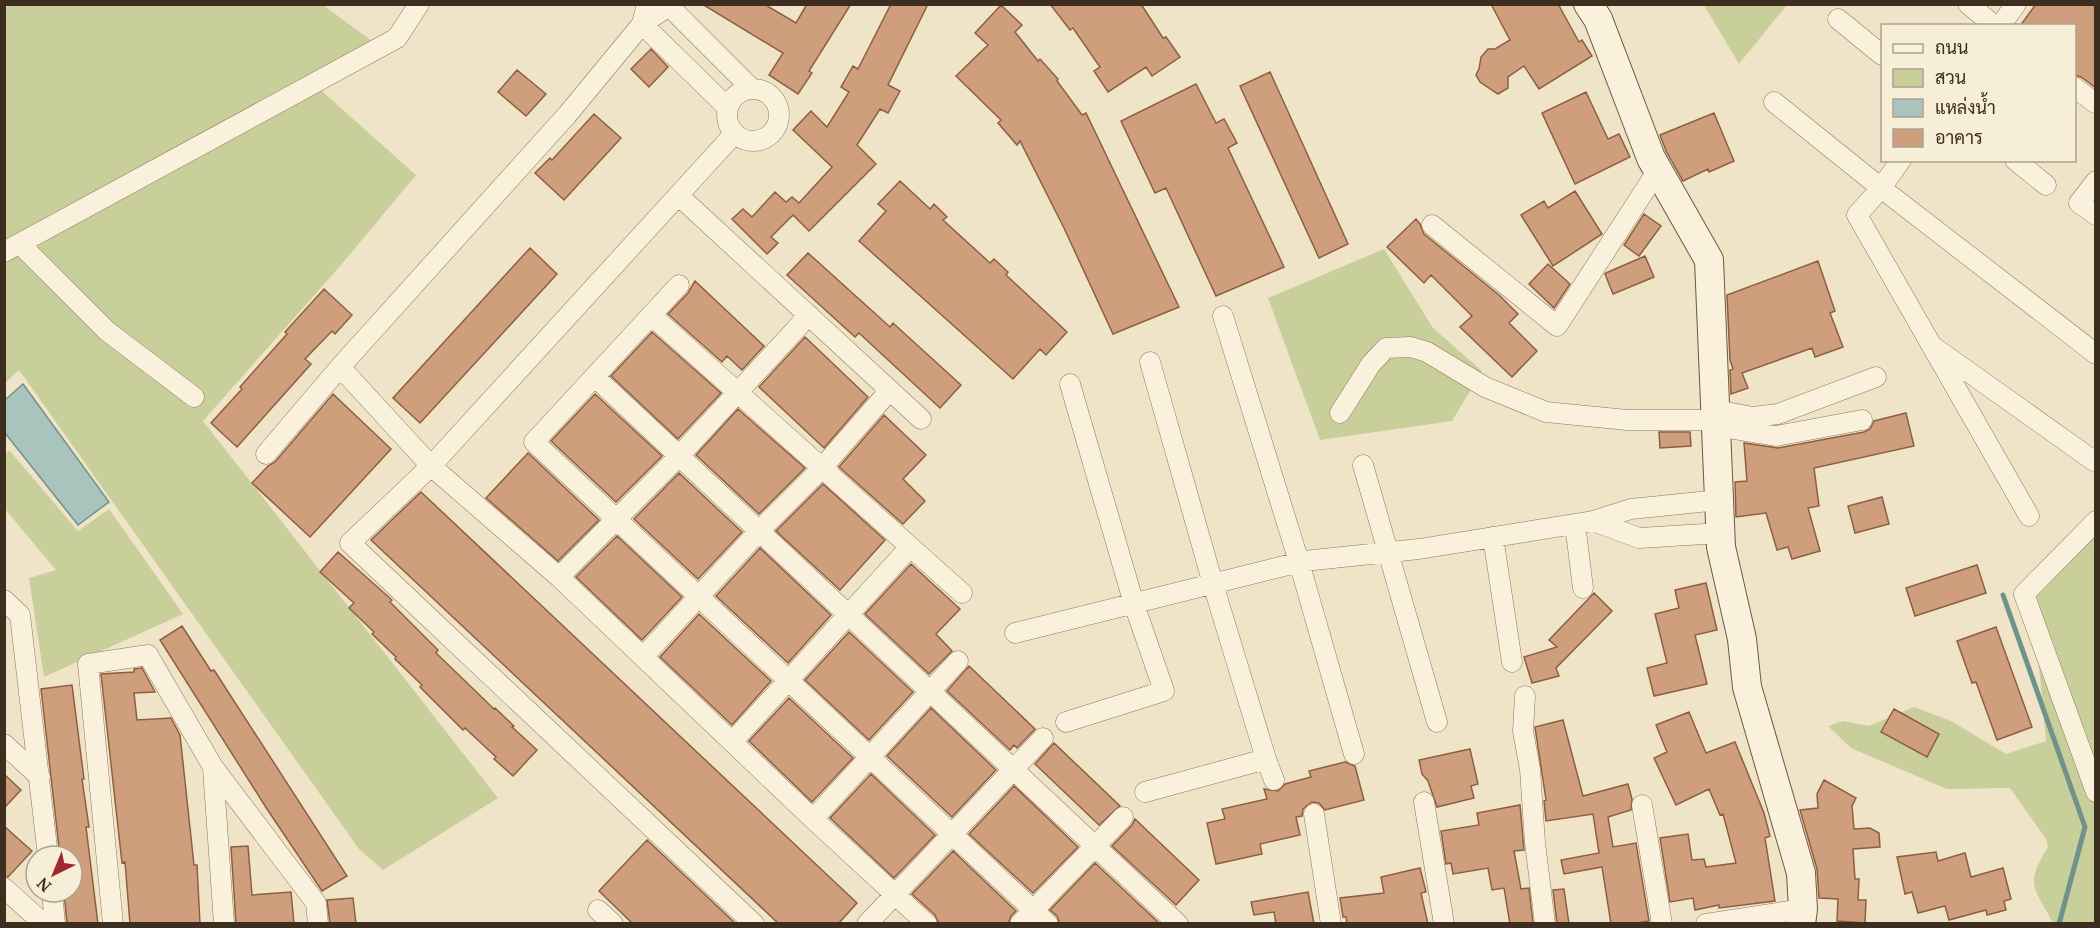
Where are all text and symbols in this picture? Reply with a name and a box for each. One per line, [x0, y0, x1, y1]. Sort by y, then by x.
legend [1881, 24, 2076, 162]
text: ถนน [1935, 35, 1968, 59]
text: สวน [1935, 65, 1966, 89]
text: แหล่งน้ำ [1935, 92, 1996, 119]
text: อาคาร [1935, 125, 1983, 149]
north arrow [24, 844, 84, 904]
text: N [32, 873, 56, 897]

